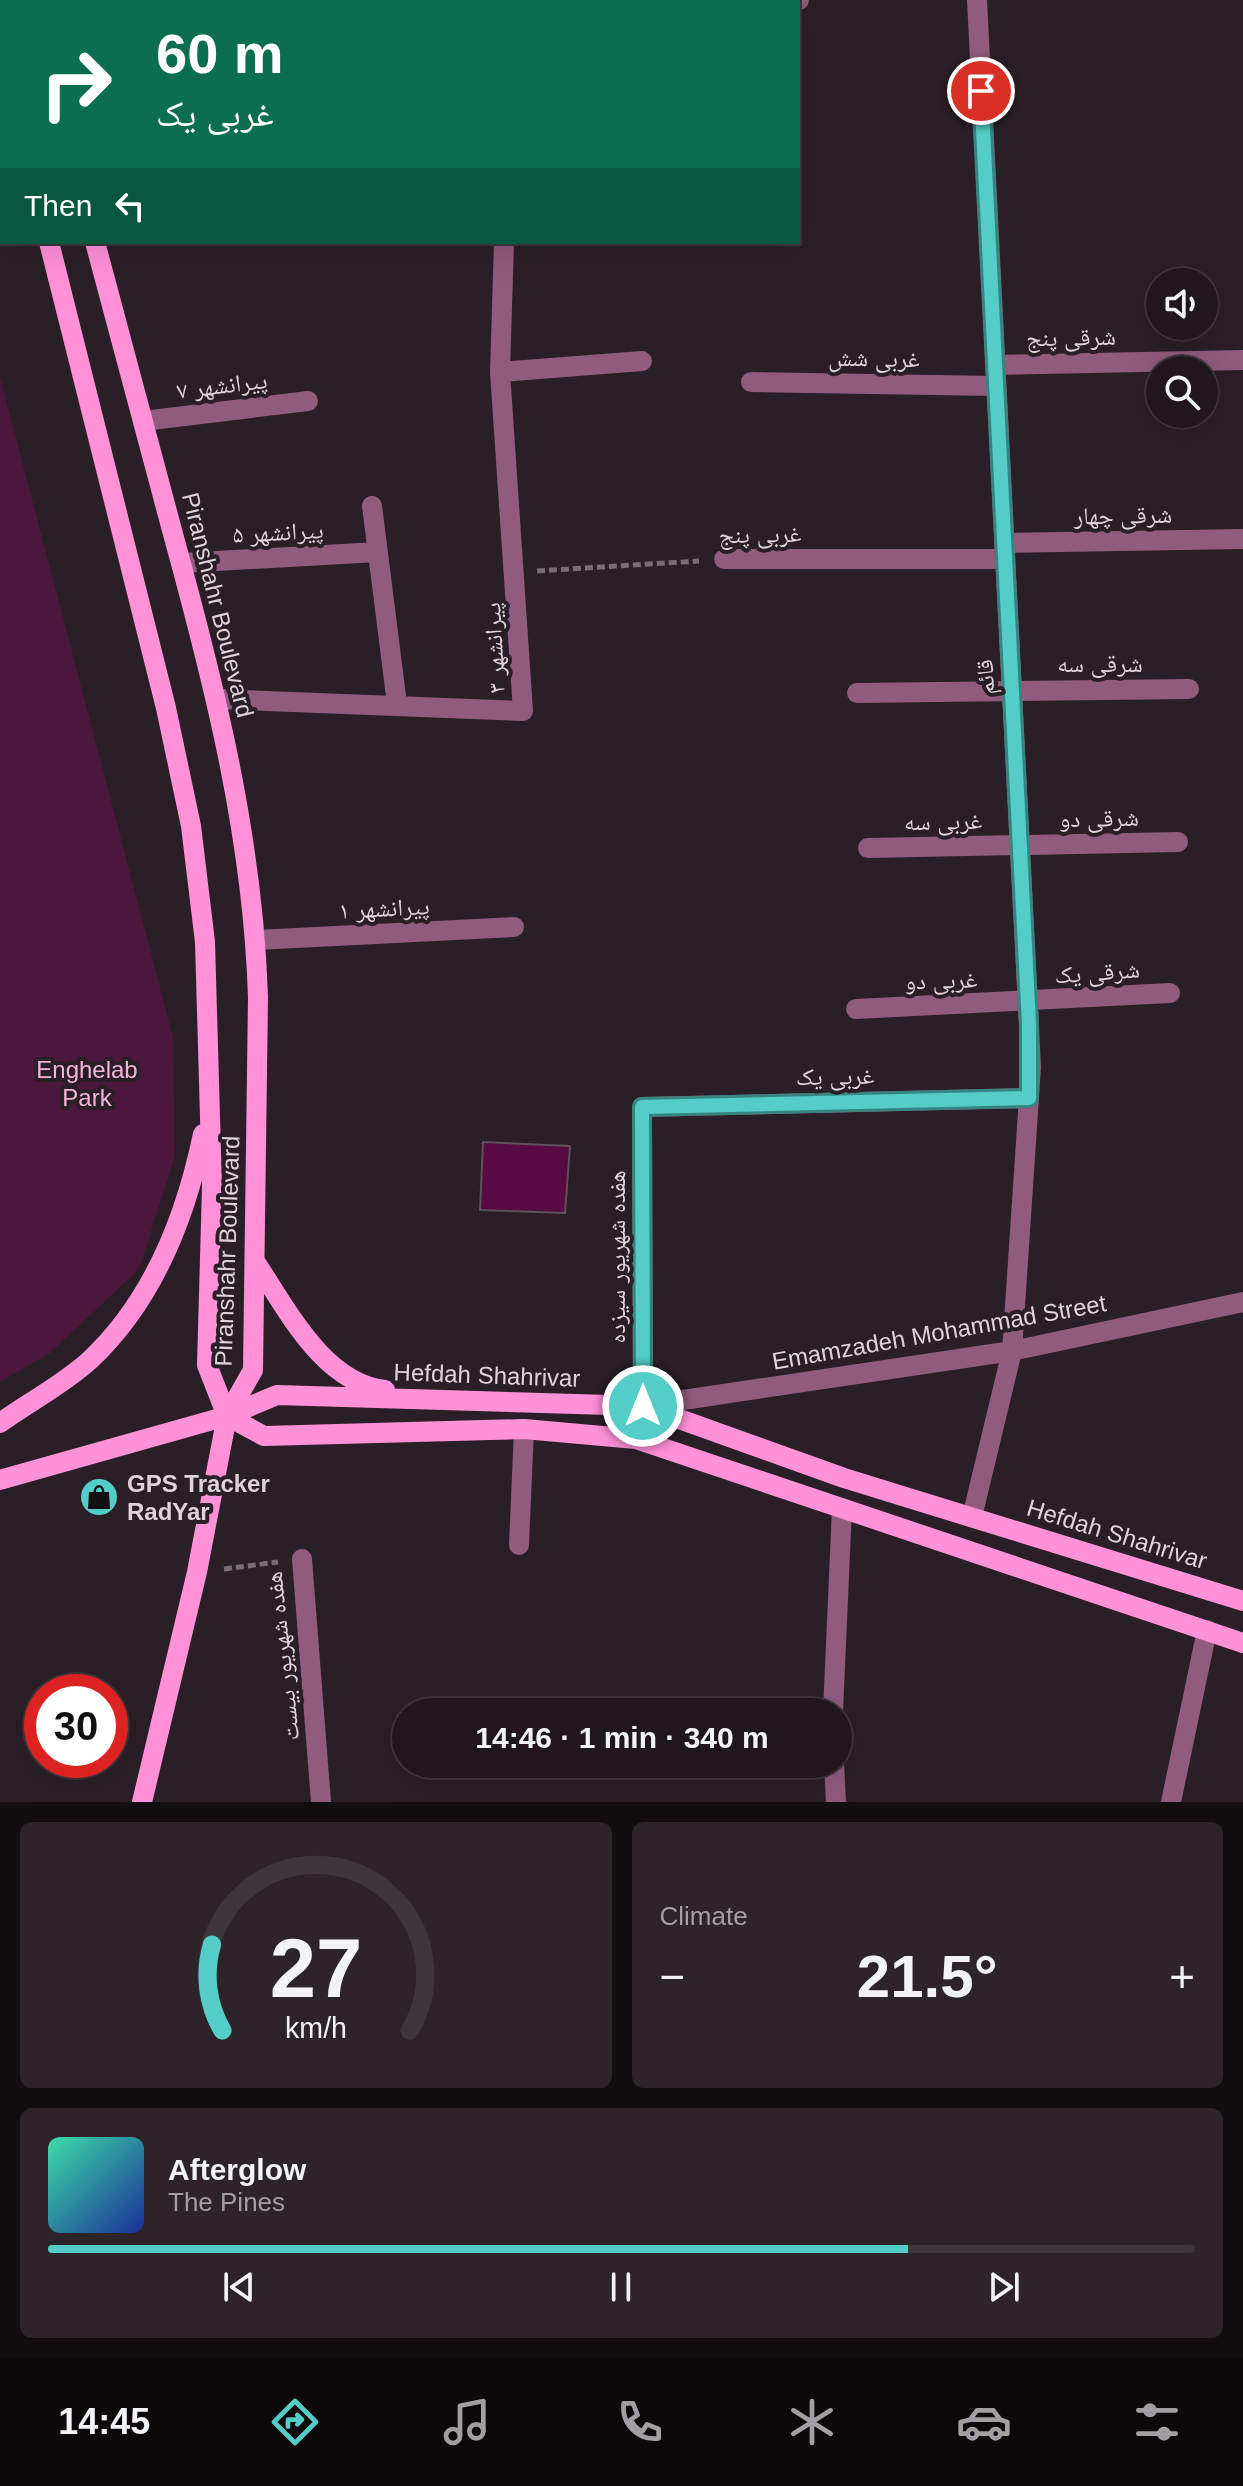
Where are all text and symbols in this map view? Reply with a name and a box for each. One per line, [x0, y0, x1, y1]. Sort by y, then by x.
text: 60 m [156, 22, 284, 85]
icon: right [24, 32, 128, 136]
pin [947, 57, 1015, 125]
icon: arrive [959, 69, 1003, 113]
text: غربی یک [156, 93, 274, 134]
icon: left [108, 184, 152, 228]
text: Then [24, 189, 92, 222]
map controls [1146, 268, 1218, 428]
button: sound [1146, 268, 1218, 340]
street label: شرقی پنج [1026, 323, 1116, 353]
street label: غربی شش [828, 344, 920, 373]
button: search [1146, 356, 1218, 428]
street label: پیرانشهر ۷ [175, 366, 269, 405]
street label: Piranshahr Boulevard [177, 490, 259, 720]
street label: شرقی چهار [1073, 501, 1172, 530]
street label: پیرانشهر ۵ [232, 516, 324, 549]
street label: غربی پنج [718, 520, 802, 550]
street label: پیرانشهر ۳ [478, 602, 511, 694]
street label: شرقی سه [1057, 650, 1143, 678]
street label: قائم [971, 658, 1002, 695]
street label: شرقی دو [1059, 804, 1139, 833]
street label: غربی سه [904, 807, 982, 836]
street label: پیرانشهر ۱ [338, 892, 430, 925]
street label: شرقی یک [1053, 956, 1141, 989]
street label: غربی دو [904, 965, 978, 996]
park label: Enghelab Park [36, 1056, 138, 1111]
street label: غربی یک [796, 1062, 874, 1091]
street label: Piranshahr Boulevard [209, 1135, 245, 1367]
street label: هفده شهریور سیزده [603, 1170, 630, 1344]
street label: Emamzadeh Mohammad Street [770, 1289, 1109, 1375]
street label: Hefdah Shahrivar [393, 1358, 581, 1392]
position arrow [601, 1364, 685, 1448]
place label: GPS Tracker RadYar [127, 1470, 270, 1525]
shop icon: GPS Tracker RadYar [78, 1476, 120, 1518]
street label: Hefdah Shahrivar [1024, 1494, 1210, 1574]
street label: هفده شهریور بیست [260, 1570, 305, 1742]
speed limit sign: 30 [24, 1674, 128, 1778]
text: 14:46 · 1 min · 340 m [475, 1721, 769, 1754]
text: Climate [660, 1901, 748, 1931]
text: 27 [269, 1922, 362, 2015]
text: 21.5° [857, 1943, 998, 2010]
text: − [660, 1952, 685, 2001]
text: + [1169, 1952, 1195, 2001]
text: km/h [285, 2012, 347, 2044]
text: Afterglow [168, 2153, 306, 2186]
text: The Pines [168, 2187, 285, 2217]
icon: previous [217, 2265, 261, 2309]
icon: pause [599, 2265, 643, 2309]
icon: next [982, 2265, 1026, 2309]
icon: directions [267, 2394, 323, 2450]
icon: music [439, 2394, 495, 2450]
icon: phone [612, 2394, 668, 2450]
icon: climate [784, 2394, 840, 2450]
icon: car [956, 2394, 1012, 2450]
icon: filters [1129, 2394, 1185, 2450]
text: 14:45 [58, 2401, 150, 2442]

